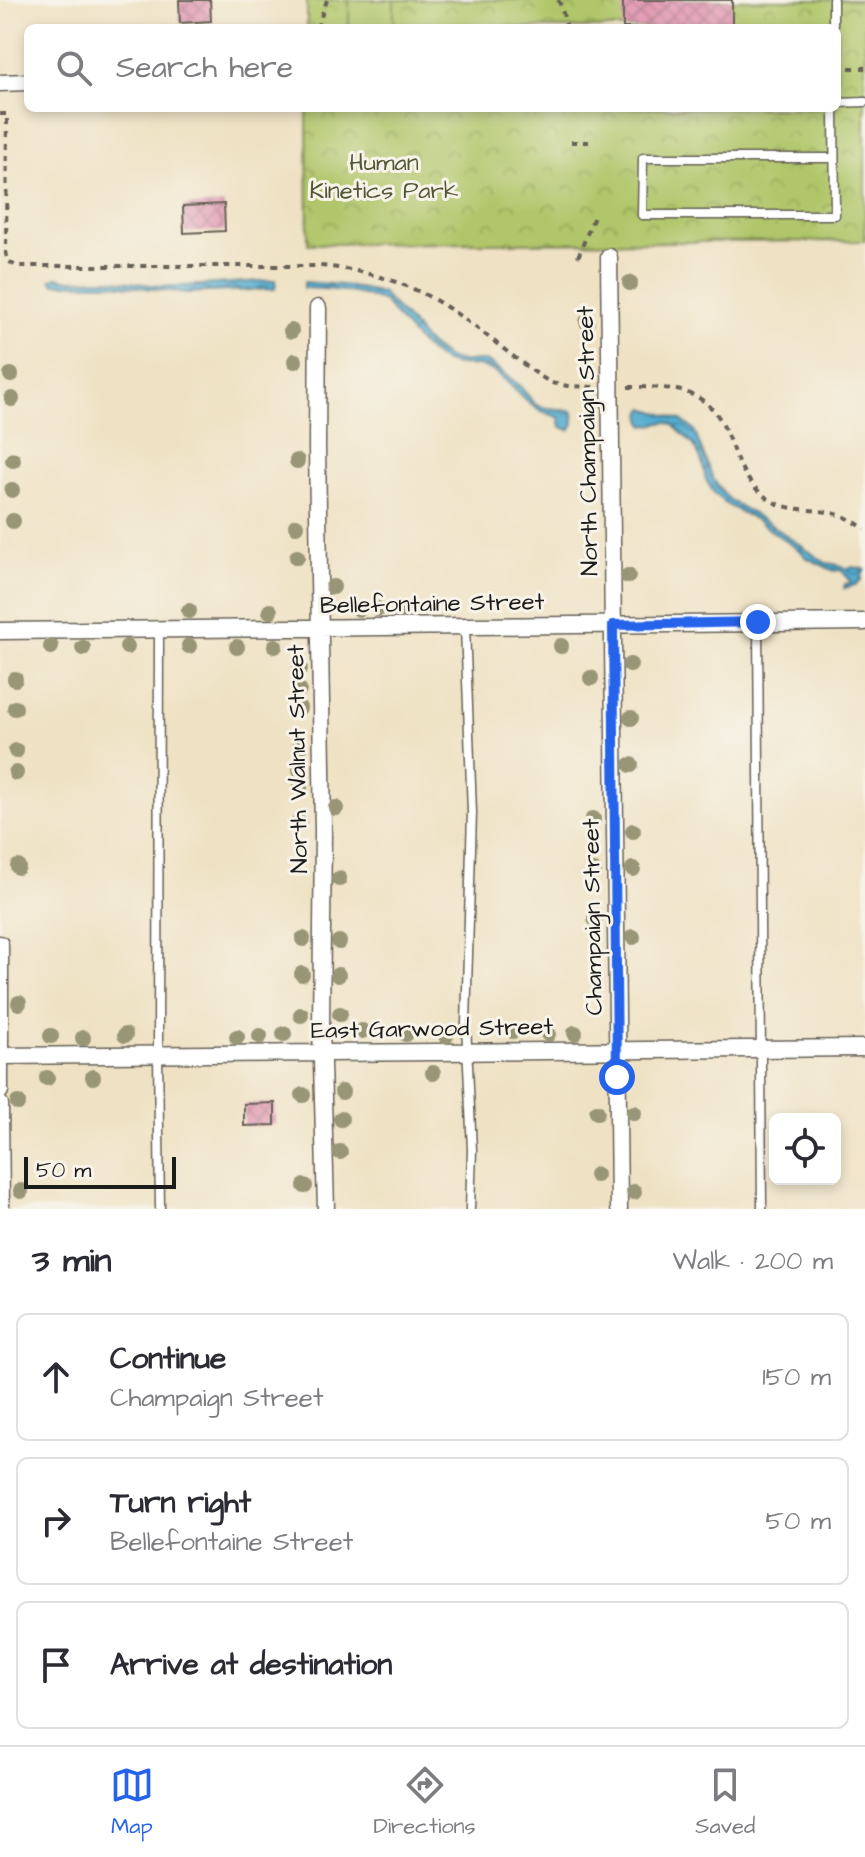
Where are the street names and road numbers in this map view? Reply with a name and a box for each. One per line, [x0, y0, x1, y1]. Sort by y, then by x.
street label: North Champaign Street [569, 305, 608, 576]
street label: Bellefontaine Street [319, 585, 545, 623]
street label: North Walnut Street [279, 644, 317, 874]
street label: Champaign Street [574, 818, 613, 1016]
street label: East Garwood Street [311, 1010, 554, 1048]

